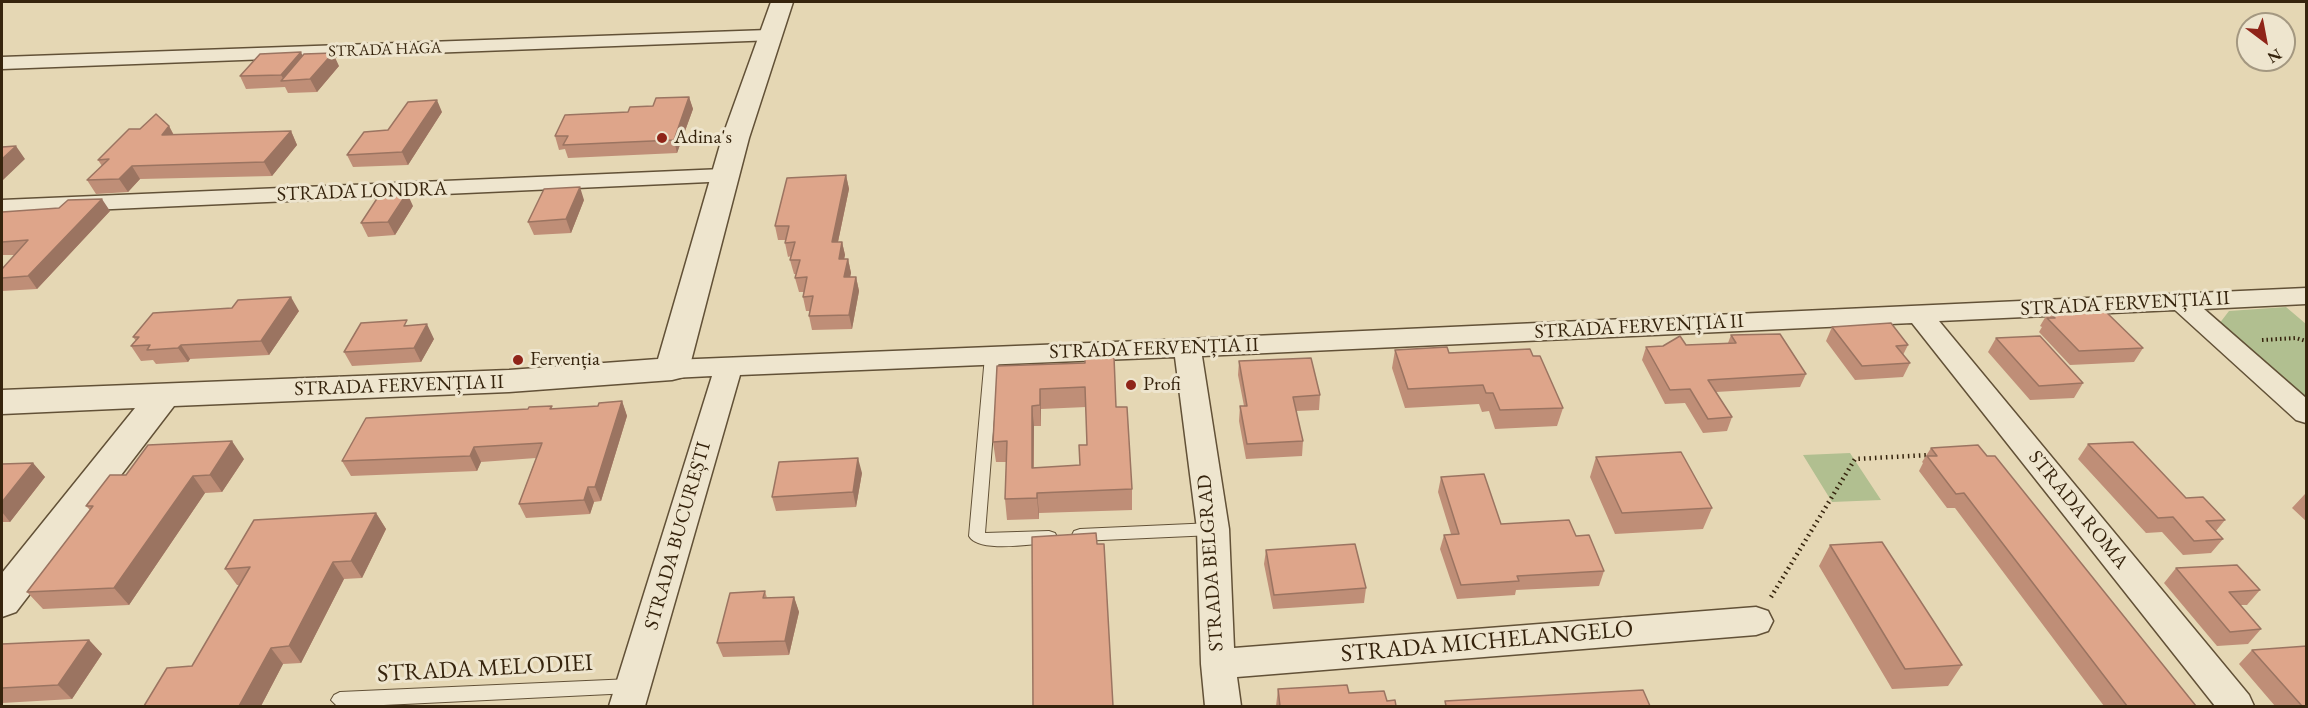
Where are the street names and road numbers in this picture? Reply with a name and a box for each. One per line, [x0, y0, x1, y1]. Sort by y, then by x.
street label: STRADA HAGA [328, 38, 442, 62]
street label: STRADA LONDRA [276, 177, 448, 207]
street label: STRADA FERVENȚIA II [2020, 287, 2230, 321]
street label: STRADA FERVENȚIA II [1534, 310, 1744, 344]
street label: STRADA FERVENȚIA II [1049, 333, 1259, 365]
street label: STRADA FERVENȚIA II [294, 370, 504, 402]
street label: STRADA BUCUREȘTI [640, 439, 716, 633]
street label: STRADA ROMA [2023, 446, 2133, 574]
street label: STRADA BELGRAD [1193, 474, 1229, 652]
street label: STRADA MICHELANGELO [1340, 615, 1634, 669]
street label: STRADA MELODIEI [376, 649, 594, 689]

